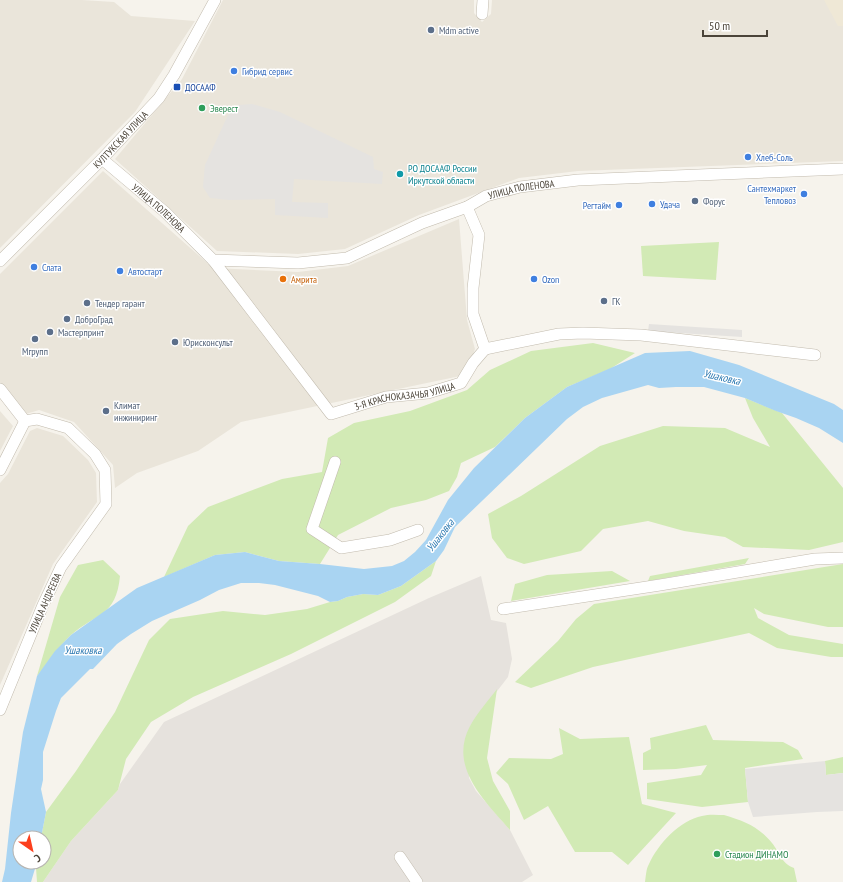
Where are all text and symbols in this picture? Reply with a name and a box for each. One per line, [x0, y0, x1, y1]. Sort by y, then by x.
scale bar [703, 12, 767, 38]
text: 50 m [709, 18, 730, 33]
place label: Mdm active [439, 24, 479, 37]
marker: Mdm active [426, 25, 436, 35]
place label: Гибрид сервис [242, 65, 293, 78]
marker: Гибрид сервис [229, 66, 239, 76]
place label: ДОСААФ [185, 81, 216, 94]
marker: ДОСААФ [172, 82, 182, 92]
place label: Эверест [210, 102, 239, 115]
marker: Эверест [197, 103, 207, 113]
street label: КУЛТУКСКАЯ УЛИЦА [90, 108, 150, 171]
place label: Хлеб-Соль [756, 151, 793, 164]
marker: Хлеб-Соль [743, 152, 753, 162]
place label: РО ДОСААФ России Иркутской области [408, 162, 477, 187]
marker: РО ДОСААФ России Иркутской области [395, 169, 405, 179]
street label: УЛИЦА ПОЛЕНОВА [487, 176, 555, 202]
street label: УЛИЦА ПОЛЕНОВА [129, 181, 188, 235]
place label: Сантехмаркет Тепловоз [747, 182, 797, 207]
marker: Сантехмаркет Тепловоз [799, 189, 809, 199]
place label: Форус [703, 195, 726, 208]
marker: Форус [690, 196, 700, 206]
place label: Удача [660, 198, 680, 211]
place label: Регтайм [583, 199, 611, 212]
marker: Удача [647, 199, 657, 209]
marker: Регтайм [614, 200, 624, 210]
place label: Слата [42, 261, 62, 274]
marker: Слата [29, 262, 39, 272]
place label: Автостарт [128, 265, 163, 278]
marker: Автостарт [115, 266, 125, 276]
place label: Амрита [291, 273, 317, 286]
place label: Ozon [542, 273, 560, 286]
marker: Амрита [278, 274, 288, 284]
marker: Ozon [529, 274, 539, 284]
place label: ГК [612, 295, 621, 308]
marker: ГК [599, 296, 609, 306]
place label: Тендер гарант [95, 297, 146, 310]
marker: Тендер гарант [82, 298, 92, 308]
place label: ДоброГрад [75, 313, 114, 326]
marker: ДоброГрад [62, 314, 72, 324]
place label: Мастерпринт [58, 326, 105, 339]
marker: Мастерпринт [45, 327, 55, 337]
marker: Мгрупп [30, 334, 40, 344]
place label: Юрисконсульт [183, 336, 234, 349]
marker: Юрисконсульт [170, 337, 180, 347]
place label: Мгрупп [22, 345, 48, 358]
water label: Ушаковка [702, 366, 742, 388]
street label: 3-Я КРАСНОКАЗАЧЬЯ УЛИЦА [353, 379, 457, 413]
place label: Климат инжиниринг [114, 399, 157, 424]
marker: Климат инжиниринг [101, 406, 111, 416]
water label: Ушаковка [423, 515, 457, 554]
street label: УЛИЦА АНДРЕЕВА [26, 571, 64, 635]
water label: Ушаковка [64, 643, 102, 657]
north arrow [12, 830, 52, 870]
place label: Стадион ДИНАМО [725, 848, 789, 861]
marker: Стадион ДИНАМО [712, 849, 722, 859]
text: С [32, 851, 44, 866]

